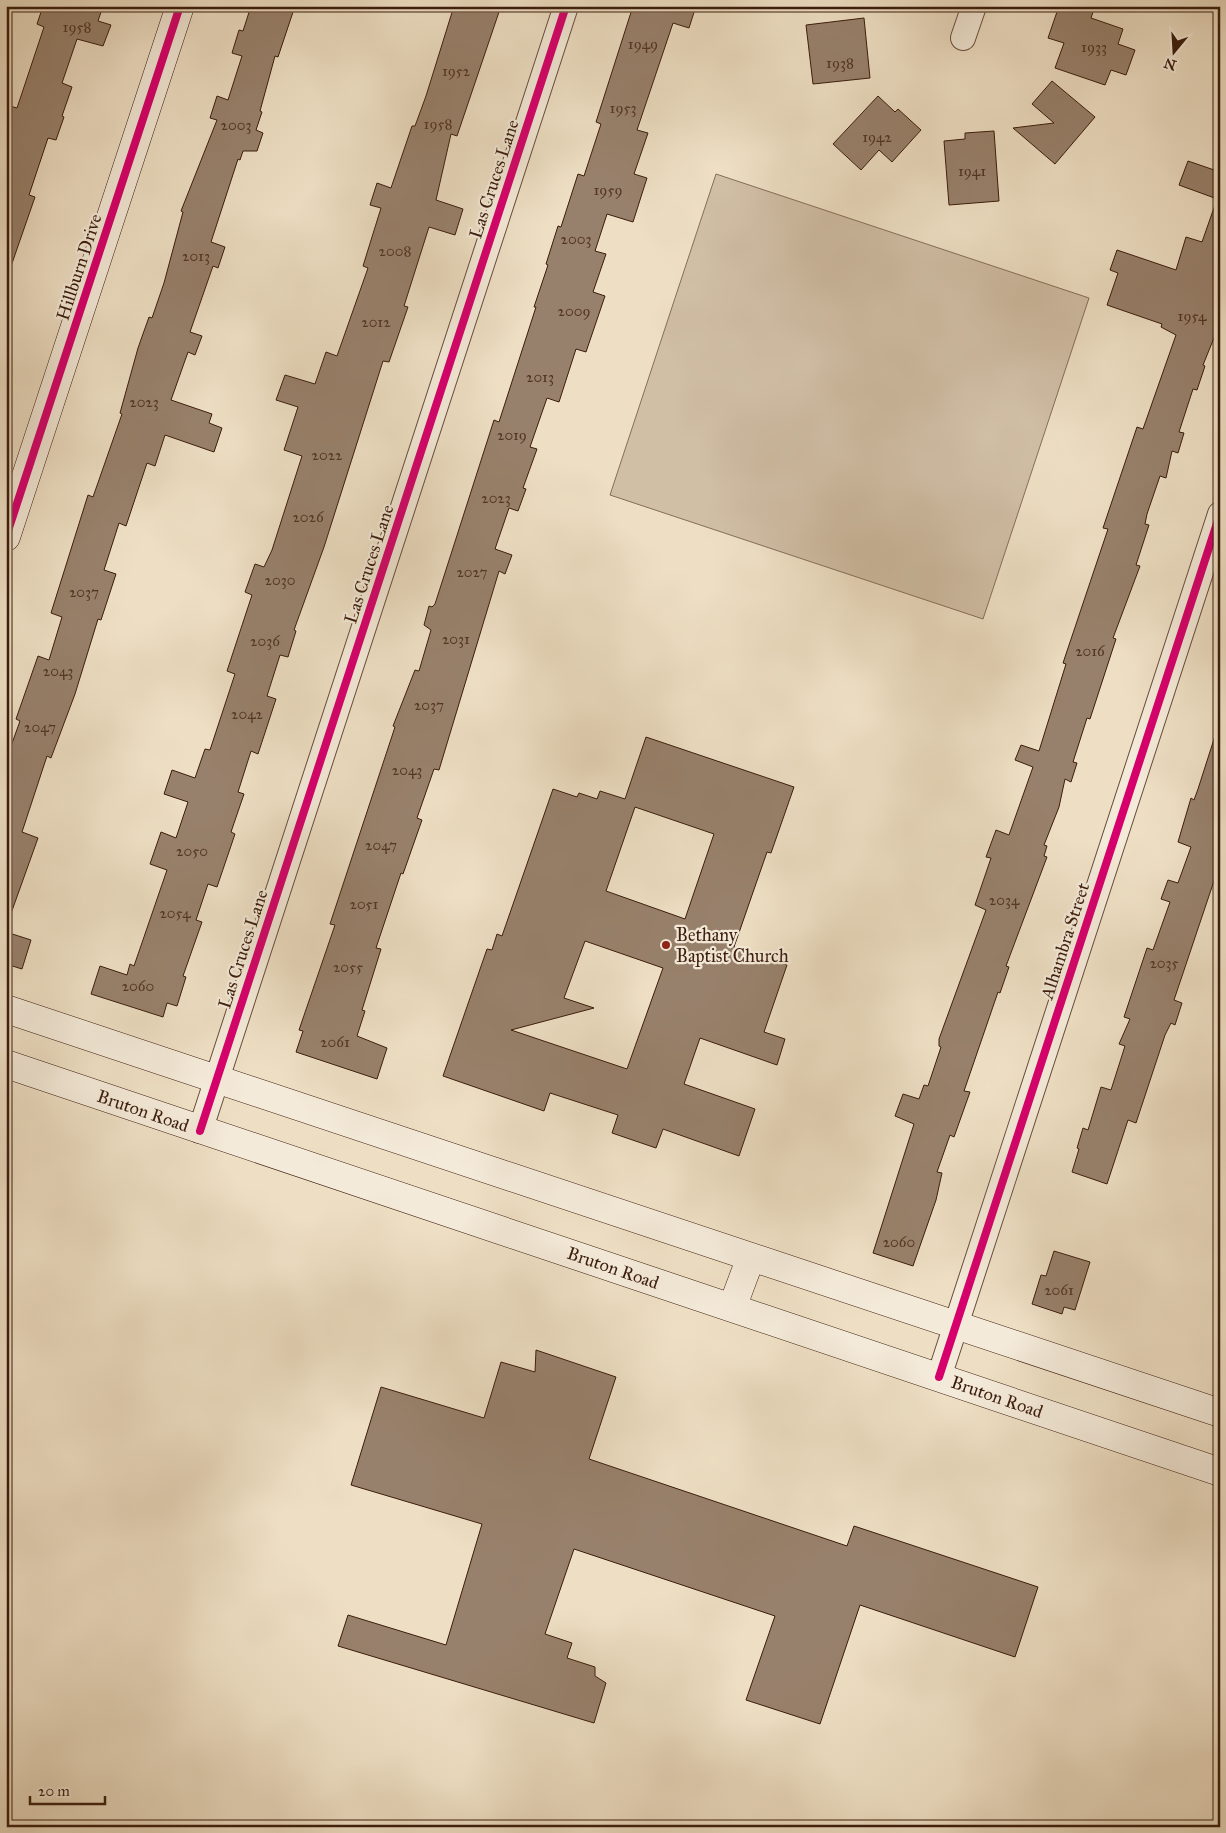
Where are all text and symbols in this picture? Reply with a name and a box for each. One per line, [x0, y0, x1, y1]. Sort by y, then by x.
house number: 1958 [63, 18, 91, 36]
north arrow [1148, 28, 1198, 78]
house number: 1949 [628, 35, 658, 53]
house number: 1933 [1081, 38, 1107, 56]
house number: 1938 [826, 54, 854, 72]
text: N [1162, 54, 1178, 74]
house number: 1952 [442, 62, 471, 80]
house number: 1953 [610, 99, 636, 117]
house number: 1958 [424, 115, 452, 133]
house number: 2003 [221, 116, 251, 134]
street label: Las Cruces Lane [464, 117, 524, 241]
house number: 1942 [862, 128, 892, 146]
house number: 1941 [958, 162, 986, 180]
house number: 1959 [594, 181, 622, 199]
street label: Hillburn Drive [51, 211, 107, 323]
house number: 2003 [561, 230, 591, 248]
house number: 2008 [379, 242, 411, 260]
house number: 2013 [182, 247, 210, 265]
house number: 2009 [558, 302, 590, 320]
house number: 1954 [1178, 307, 1207, 325]
house number: 2012 [361, 313, 391, 331]
house number: 2013 [526, 368, 554, 386]
house number: 2023 [129, 393, 159, 411]
house number: 2019 [497, 426, 527, 444]
house number: 2022 [312, 446, 343, 464]
house number: 2023 [481, 489, 511, 507]
street label: Las Cruces Lane [339, 502, 399, 626]
house number: 2026 [292, 508, 325, 526]
house number: 2027 [456, 563, 488, 581]
house number: 2030 [265, 571, 295, 589]
house number: 2037 [69, 583, 99, 601]
house number: 2031 [442, 630, 470, 648]
house number: 2036 [250, 632, 281, 650]
house number: 2016 [1075, 642, 1106, 660]
house number: 2043 [43, 662, 73, 680]
house number: 2037 [414, 696, 444, 714]
house number: 2042 [231, 705, 264, 723]
house number: 2047 [24, 718, 56, 736]
house number: 2043 [392, 761, 422, 779]
house number: 2047 [365, 836, 397, 854]
house number: 2050 [176, 842, 208, 860]
street label: Alhambra Street [1035, 879, 1094, 1003]
street label: Las Cruces Lane [213, 887, 273, 1011]
house number: 2034 [989, 891, 1020, 909]
house number: 2051 [349, 895, 379, 913]
house number: 2054 [159, 904, 191, 922]
place label: Bethany Baptist Church [676, 924, 789, 967]
marker: Bethany Baptist Church [660, 939, 672, 951]
house number: 2035 [1149, 954, 1179, 972]
house number: 2055 [333, 958, 363, 976]
house number: 2060 [122, 977, 154, 995]
house number: 2061 [320, 1033, 350, 1051]
street label: Bruton Road [94, 1085, 192, 1137]
house number: 2060 [883, 1233, 915, 1251]
street label: Bruton Road [564, 1242, 662, 1294]
house number: 2061 [1044, 1281, 1074, 1299]
street label: Bruton Road [948, 1371, 1046, 1423]
scale bar [30, 1773, 105, 1805]
text: 20 m [38, 1782, 70, 1800]

